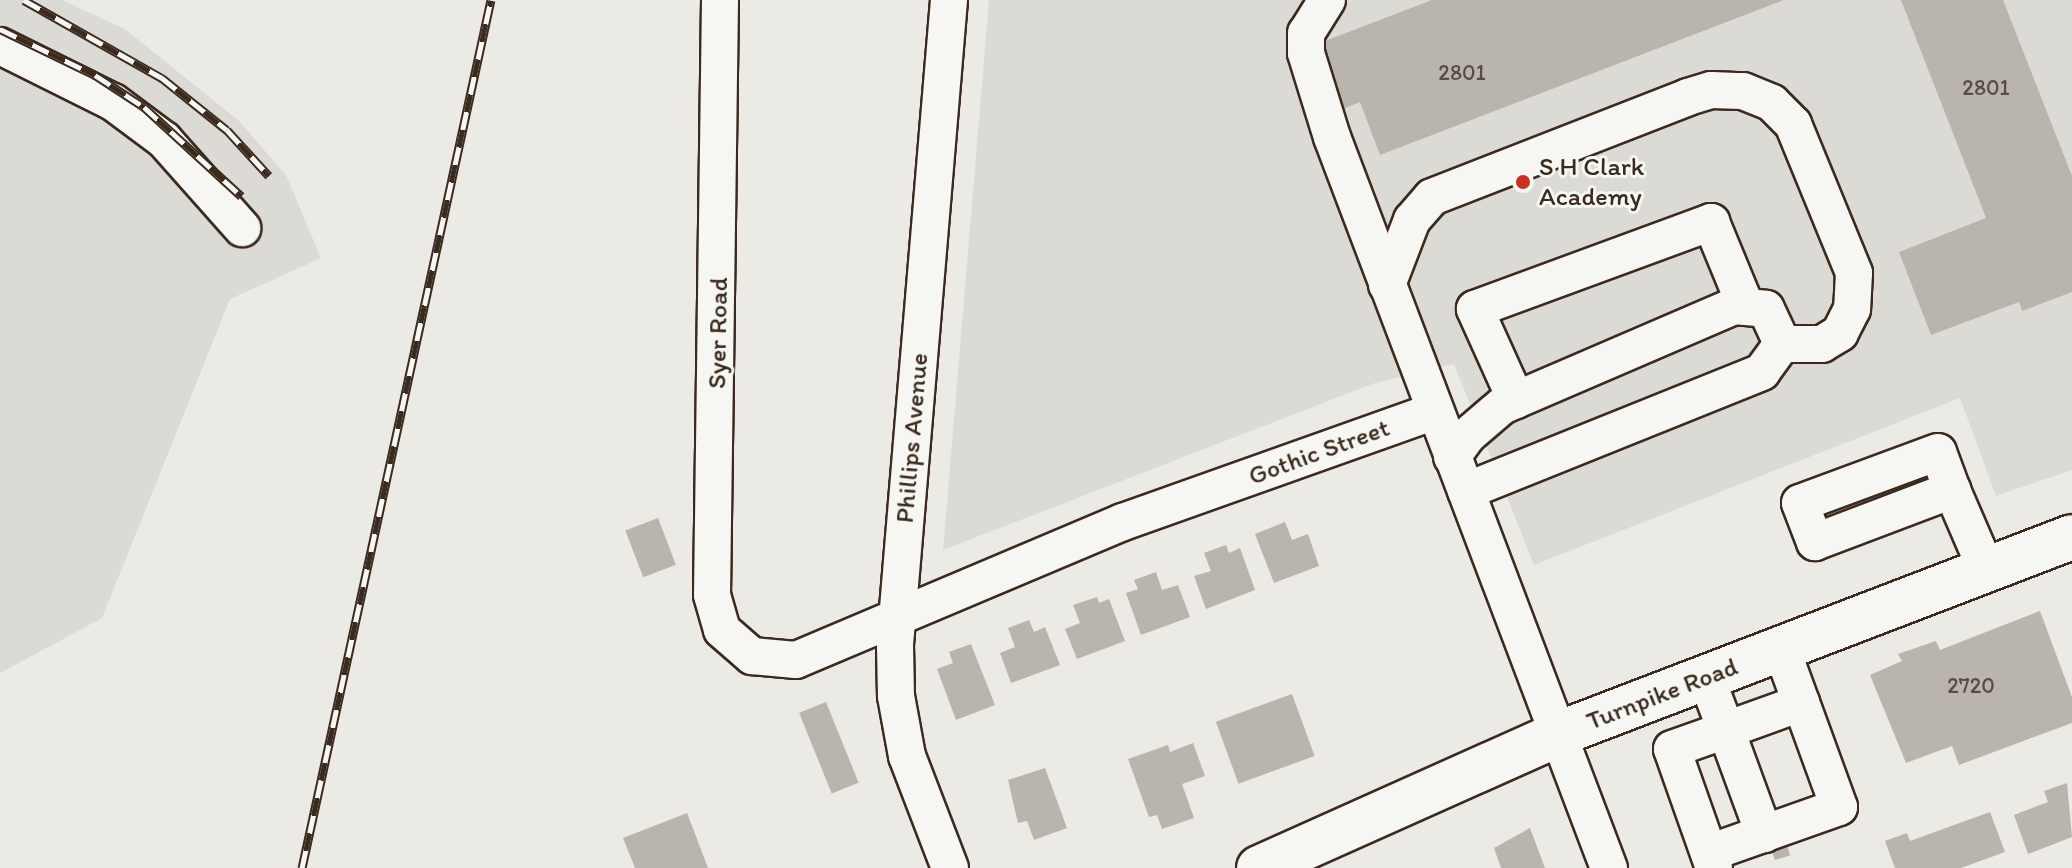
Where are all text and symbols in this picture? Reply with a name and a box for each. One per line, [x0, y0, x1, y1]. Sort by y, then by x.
house number: 2801 [1438, 60, 1486, 86]
house number: 2801 [1962, 75, 2010, 101]
place label: S H Clark Academy [1539, 151, 1644, 212]
marker: S H Clark Academy [1514, 173, 1532, 191]
street label: Syer Road [701, 277, 735, 389]
street label: Phillips Avenue [889, 352, 935, 524]
street label: Gothic Street [1244, 412, 1394, 492]
street label: Turnpike Road [1582, 651, 1742, 737]
house number: 2720 [1947, 673, 1995, 699]

